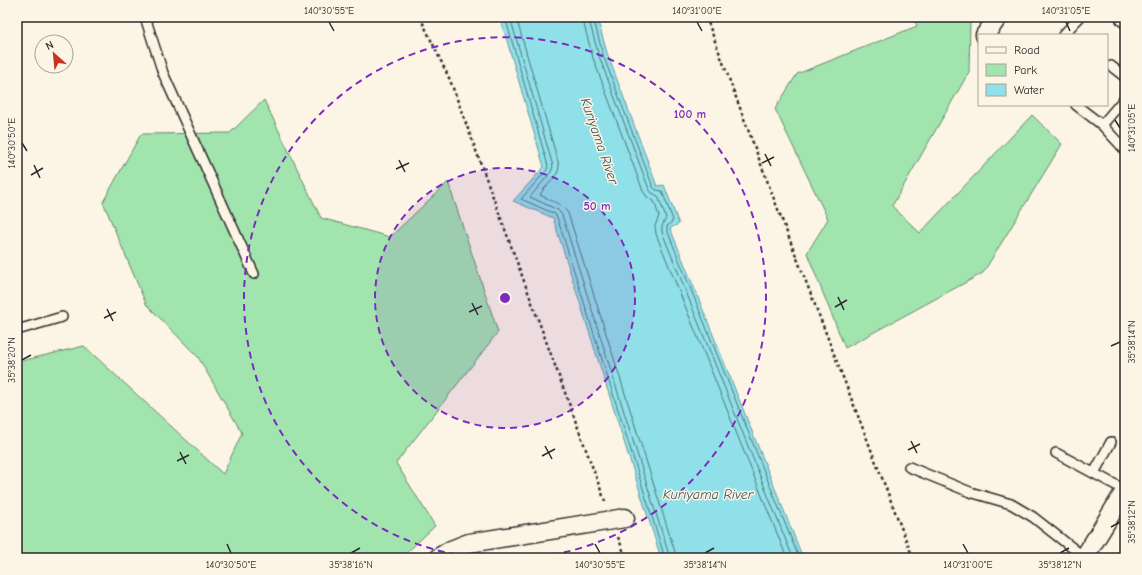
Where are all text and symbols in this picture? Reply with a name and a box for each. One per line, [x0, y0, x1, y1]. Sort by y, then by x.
text: 140°30'55"E [304, 5, 354, 17]
text: 140°31'00"E [672, 5, 722, 17]
text: 140°31'05"E [1042, 5, 1090, 17]
north arrow [34, 34, 74, 74]
legend [978, 34, 1108, 106]
text: N [44, 38, 56, 53]
text: Road [1014, 43, 1040, 57]
text: Park [1014, 63, 1037, 77]
text: Water [1014, 83, 1044, 97]
water label: Kuriyama River [577, 95, 623, 188]
text: 140°31'05"E [1126, 104, 1138, 152]
text: 100 m [674, 107, 706, 121]
text: 140°30'50"E [6, 118, 18, 168]
text: 50 m [583, 199, 611, 213]
centre of rings [498, 291, 512, 305]
text: 35°38'14"N [1126, 320, 1138, 364]
text: 35°38'20"N [6, 337, 18, 383]
water label: Kuriyama River [663, 486, 755, 503]
text: 35°38'12"N [1126, 500, 1138, 544]
text: 140°30'50"E [206, 559, 256, 571]
text: 35°38'16"N [329, 559, 373, 571]
text: 140°30'55"E [575, 559, 625, 571]
text: 35°38'14"N [683, 559, 727, 571]
text: 140°31'00"E [943, 559, 993, 571]
text: 35°38'12"N [1038, 559, 1082, 571]

